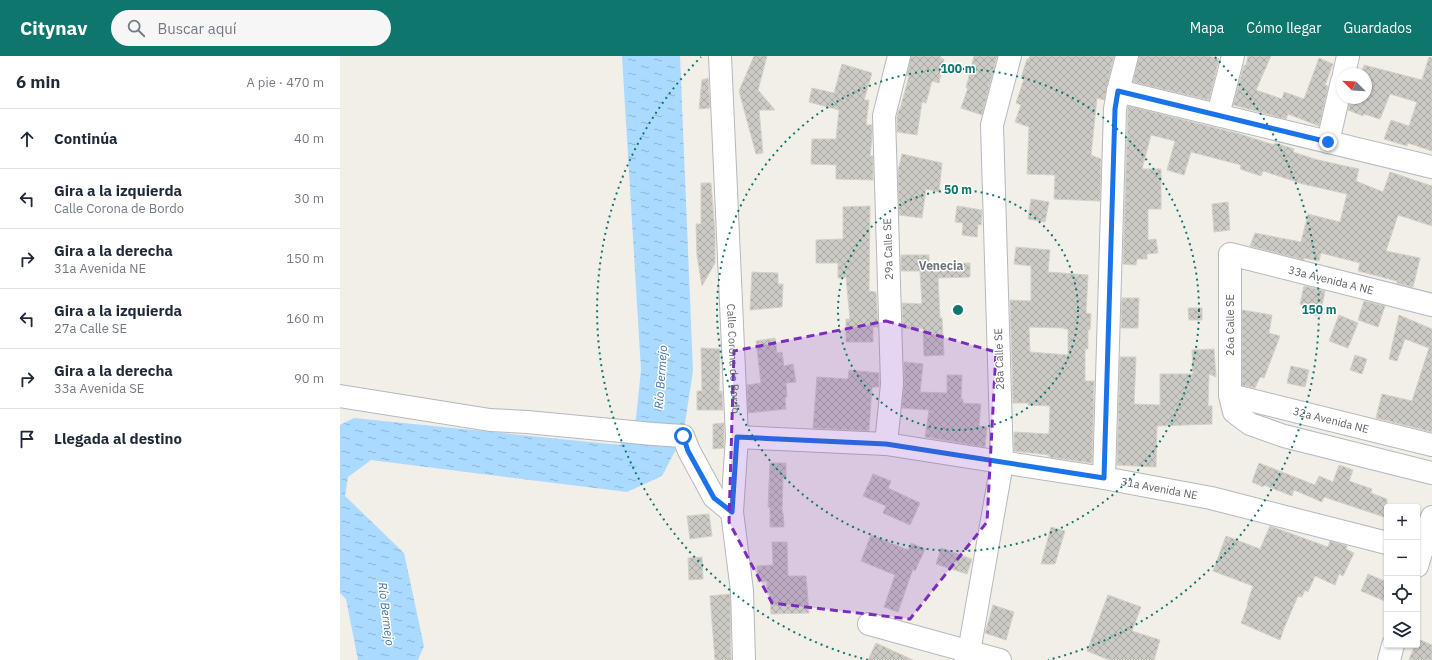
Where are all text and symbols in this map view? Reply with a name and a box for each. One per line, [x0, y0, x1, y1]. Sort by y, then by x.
search box [111, 10, 391, 46]
text: Citynav [20, 16, 87, 40]
icon: search [125, 17, 147, 39]
text: Buscar aquí [157, 19, 237, 38]
text: Mapa [1190, 19, 1224, 37]
text: Cómo llegar [1246, 19, 1321, 37]
text: Guardados [1343, 19, 1412, 37]
text: 100 m [940, 61, 976, 76]
north arrow [1336, 68, 1372, 104]
text: 6 min [16, 71, 60, 93]
text: A pie · 470 m [246, 74, 324, 91]
icon: ahead [16, 128, 38, 150]
text: Continúa [54, 129, 118, 148]
text: 40 m [294, 130, 324, 147]
route end [1319, 133, 1337, 151]
text: Gira a la izquierda [54, 181, 182, 200]
text: 50 m [944, 182, 972, 197]
icon: left [16, 188, 38, 210]
text: 30 m [294, 190, 324, 207]
text: Calle Corona de Bordo [54, 200, 184, 217]
street label: 29a Calle SE [880, 218, 896, 280]
text: Gira a la derecha [54, 241, 173, 260]
icon: right [16, 248, 38, 270]
text: 150 m [286, 250, 324, 267]
district label: Venecia [919, 258, 963, 273]
text: 31a Avenida NE [54, 260, 146, 277]
street label: 33a Avenida A NE [1287, 263, 1375, 297]
street label: 26a Calle SE [1223, 294, 1237, 356]
text: Gira a la izquierda [54, 301, 182, 320]
text: 150 m [1301, 302, 1337, 317]
street label: Calle Corona de Bordo [724, 303, 743, 414]
centre of rings [951, 303, 965, 317]
icon: left [16, 308, 38, 330]
text: 160 m [286, 310, 324, 327]
text: 27a Calle SE [54, 320, 127, 337]
street label: 28a Calle SE [991, 328, 1007, 390]
water label: Río Bermejo [651, 344, 670, 409]
text: Gira a la derecha [54, 361, 173, 380]
icon: right [16, 368, 38, 390]
text: 90 m [294, 370, 324, 387]
text: 33a Avenida SE [54, 380, 144, 397]
street label: 32a Avenida NE [1291, 404, 1370, 436]
route start [674, 427, 692, 445]
icon: arrive [16, 428, 38, 450]
text: Llegada al destino [54, 429, 182, 448]
street label: 31a Avenida NE [1120, 474, 1199, 502]
map controls [1384, 504, 1420, 648]
button: + [1384, 504, 1420, 540]
button: − [1384, 540, 1420, 576]
button: locate [1384, 576, 1420, 612]
water label: Río Bermejo [375, 581, 398, 647]
button: layers [1384, 612, 1420, 648]

